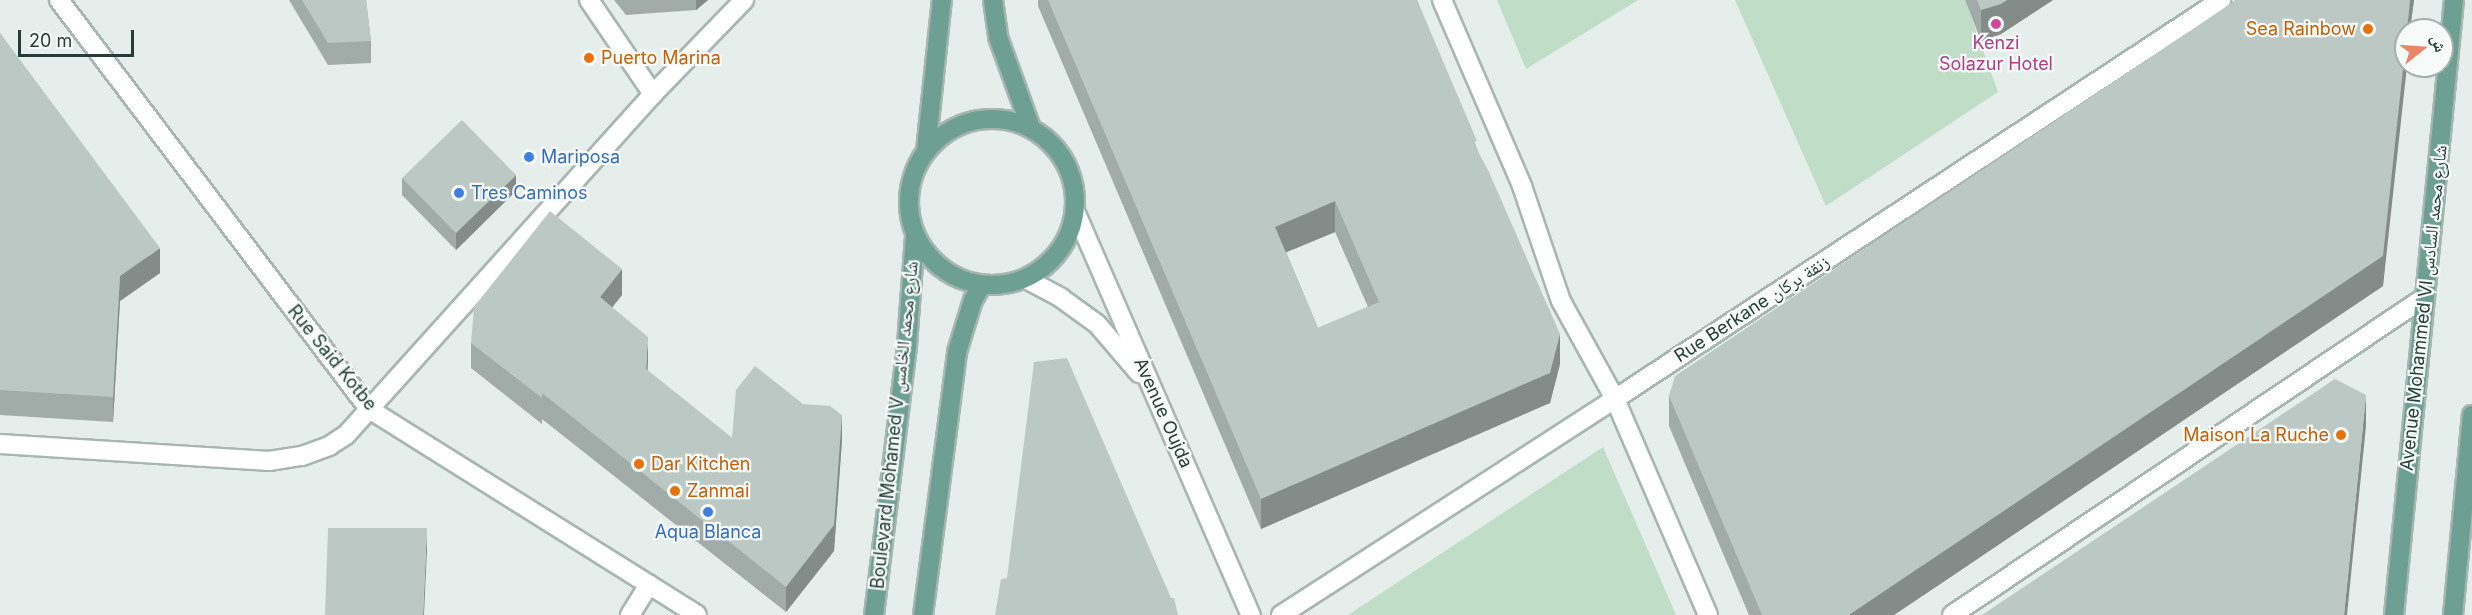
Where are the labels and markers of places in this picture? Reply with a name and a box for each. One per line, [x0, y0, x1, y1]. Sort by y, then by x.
marker: Kenzi Solazur Hotel [1989, 17, 2003, 31]
place label: Sea Rainbow [2246, 18, 2356, 40]
marker: Sea Rainbow [2361, 22, 2375, 36]
place label: Kenzi Solazur Hotel [1939, 33, 2053, 76]
place label: Puerto Marina [601, 47, 721, 69]
marker: Puerto Marina [582, 51, 596, 65]
place label: Mariposa [541, 146, 620, 168]
marker: Mariposa [522, 150, 536, 164]
place label: Tres Caminos [471, 182, 587, 204]
marker: Tres Caminos [452, 186, 466, 200]
place label: Maison La Ruche [2183, 424, 2329, 446]
marker: Maison La Ruche [2334, 428, 2348, 442]
place label: Dar Kitchen [651, 453, 750, 475]
marker: Dar Kitchen [632, 457, 646, 471]
place label: Zanmai [687, 480, 749, 502]
marker: Zanmai [668, 484, 682, 498]
marker: Aqua Blanca [701, 505, 715, 519]
place label: Aqua Blanca [655, 521, 761, 543]

